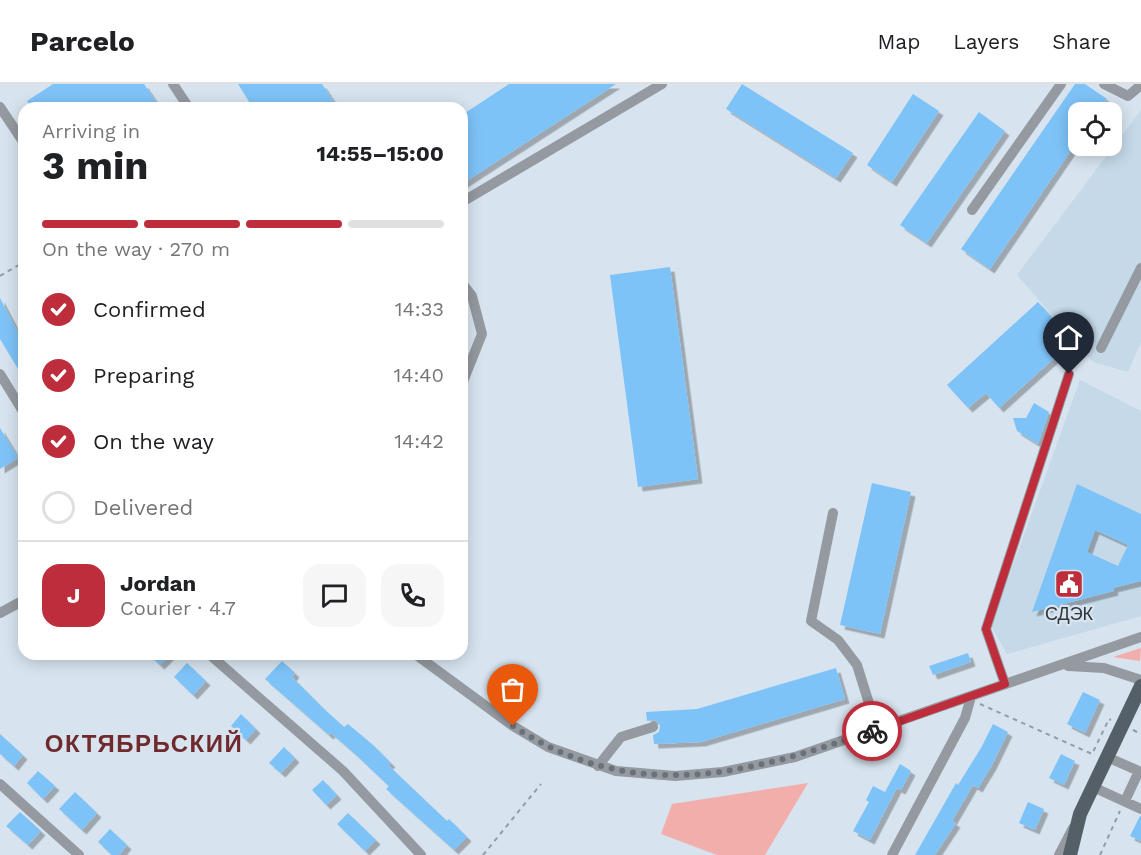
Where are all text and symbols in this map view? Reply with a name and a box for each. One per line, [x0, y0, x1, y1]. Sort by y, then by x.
text: Parcelo [30, 25, 135, 58]
text: Map [877, 29, 920, 54]
text: Layers [953, 29, 1019, 54]
text: Share [1052, 29, 1111, 54]
map controls [1068, 102, 1122, 156]
button: locate [1068, 102, 1122, 156]
text: Arriving in [42, 119, 140, 143]
text: 14:55–15:00 [316, 141, 444, 166]
text: 3 min [42, 143, 149, 188]
text: On the way · 270 m [42, 237, 230, 261]
icon: check [42, 293, 75, 326]
text: Confirmed [93, 297, 206, 322]
text: 14:33 [395, 297, 444, 321]
pin [1043, 312, 1094, 374]
icon: home [1052, 321, 1085, 354]
icon: check [42, 359, 75, 392]
text: Preparing [93, 363, 194, 388]
text: 14:40 [393, 363, 444, 387]
icon: check [42, 425, 75, 458]
text: On the way [93, 429, 214, 454]
text: 14:42 [394, 429, 444, 453]
text: Delivered [93, 495, 193, 520]
button: chat [303, 564, 366, 627]
button: phone [381, 564, 444, 627]
public building icon: СДЭК [1053, 568, 1085, 600]
text: Jordan [120, 571, 196, 596]
text: J [67, 583, 80, 608]
text: Courier · 4.7 [120, 596, 236, 620]
place label: СДЭК [1045, 603, 1094, 624]
pin [487, 664, 538, 726]
icon: bag [496, 673, 529, 706]
courier [842, 701, 902, 761]
icon: bike [856, 715, 889, 748]
district label: ОКТЯБРЬСКИЙ [45, 730, 243, 758]

